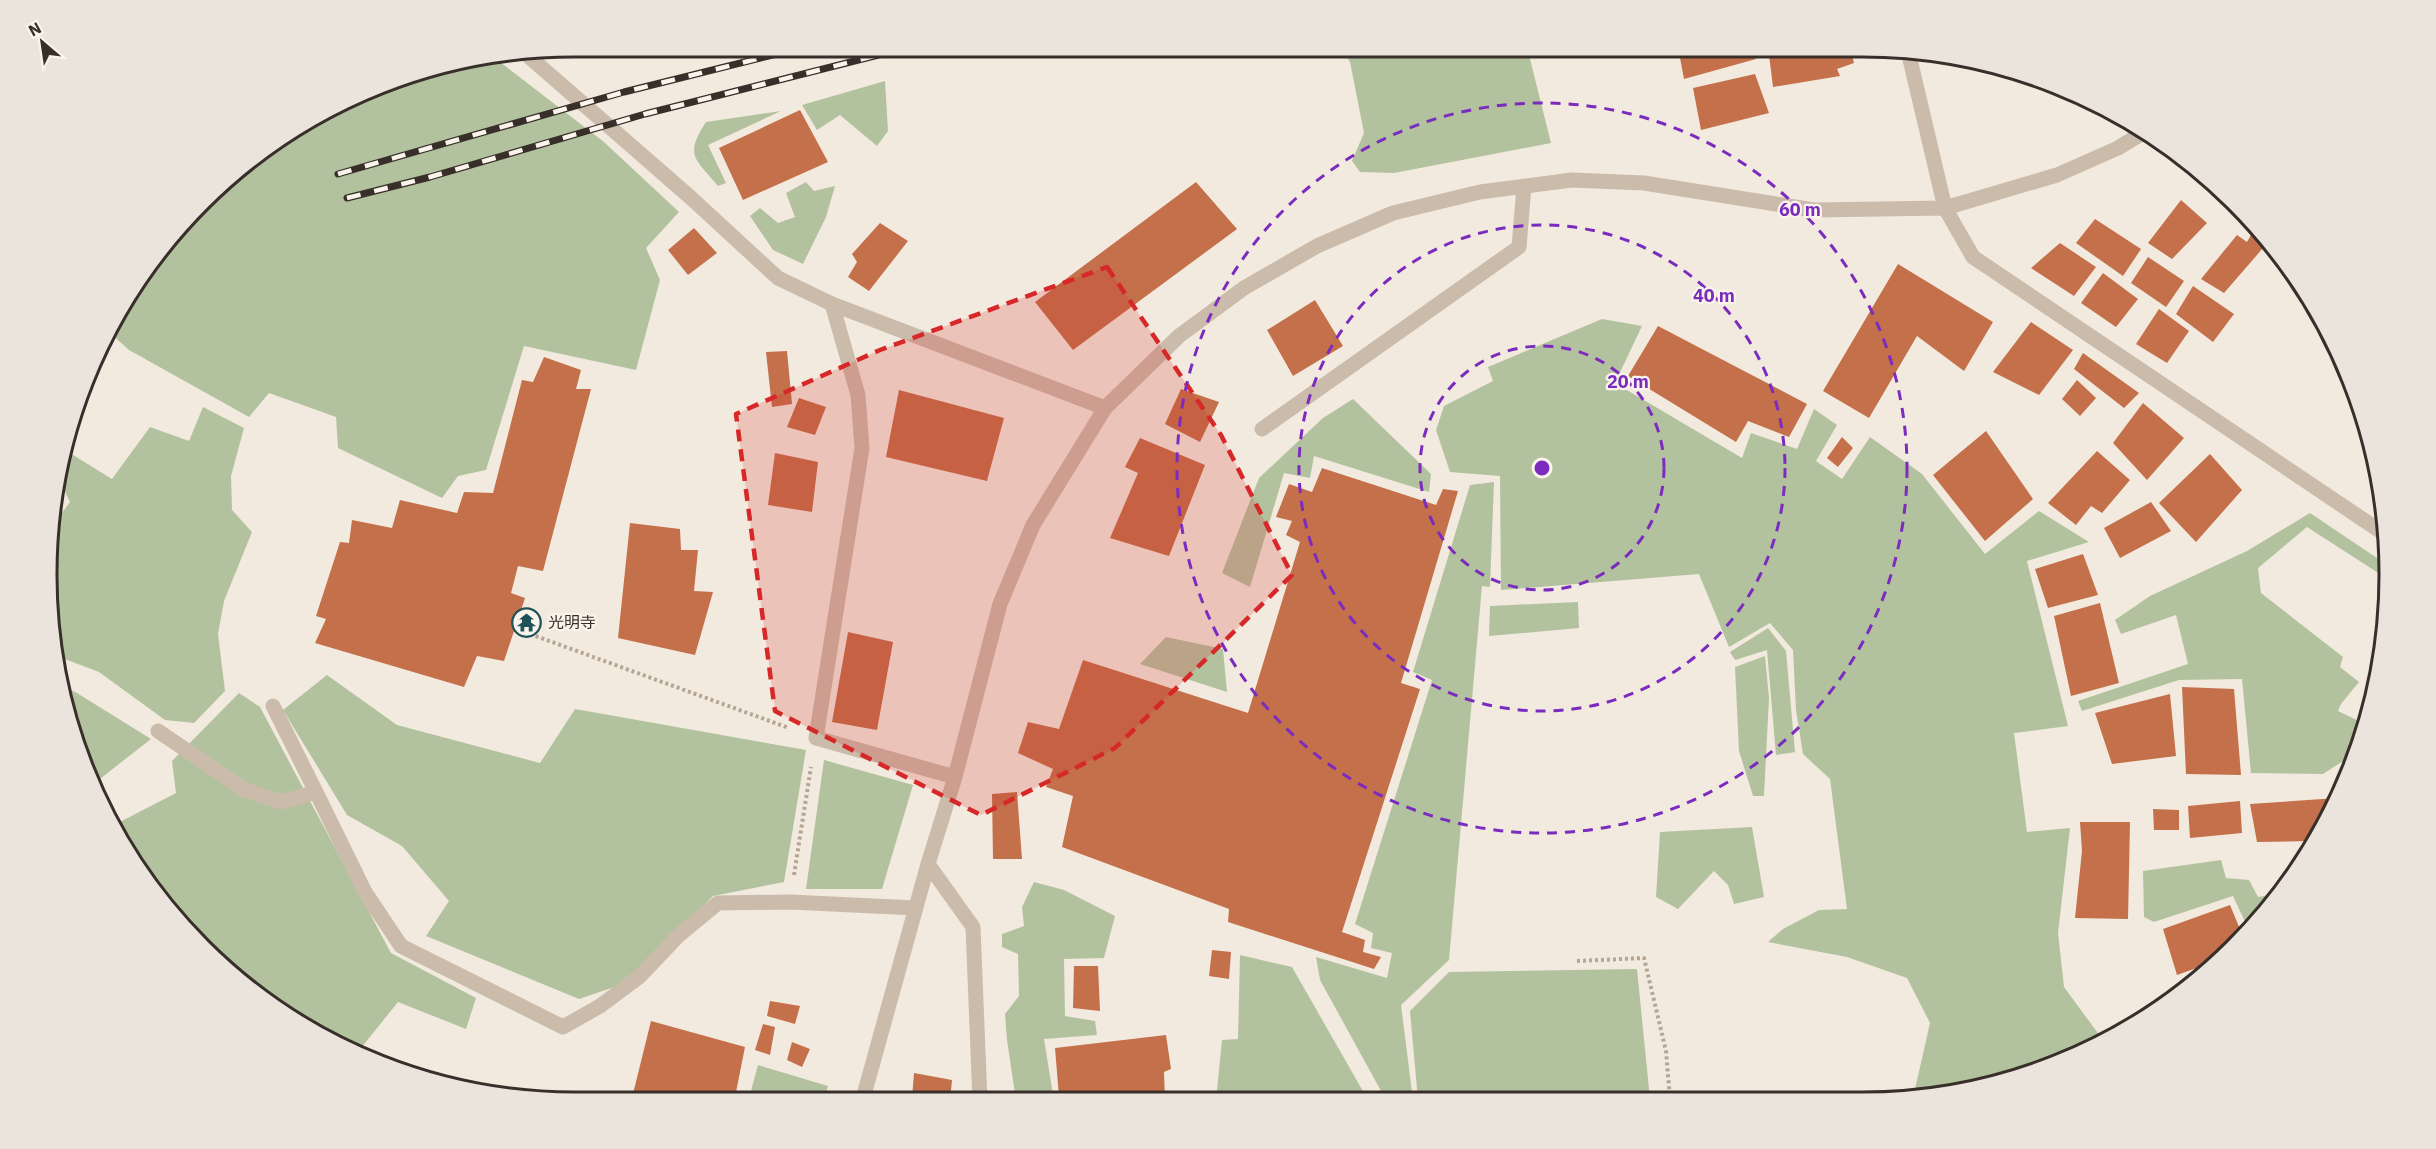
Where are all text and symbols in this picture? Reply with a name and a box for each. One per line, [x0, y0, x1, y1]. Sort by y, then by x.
north arrow [12, 12, 72, 72]
text: N [25, 17, 45, 40]
text: 60 m [1779, 198, 1821, 221]
text: 40 m [1693, 284, 1735, 307]
text: 20 m [1607, 370, 1649, 393]
centre of rings [1532, 458, 1552, 478]
temple icon: 光明寺 [511, 606, 543, 638]
place label: 光明寺 [548, 612, 596, 632]

